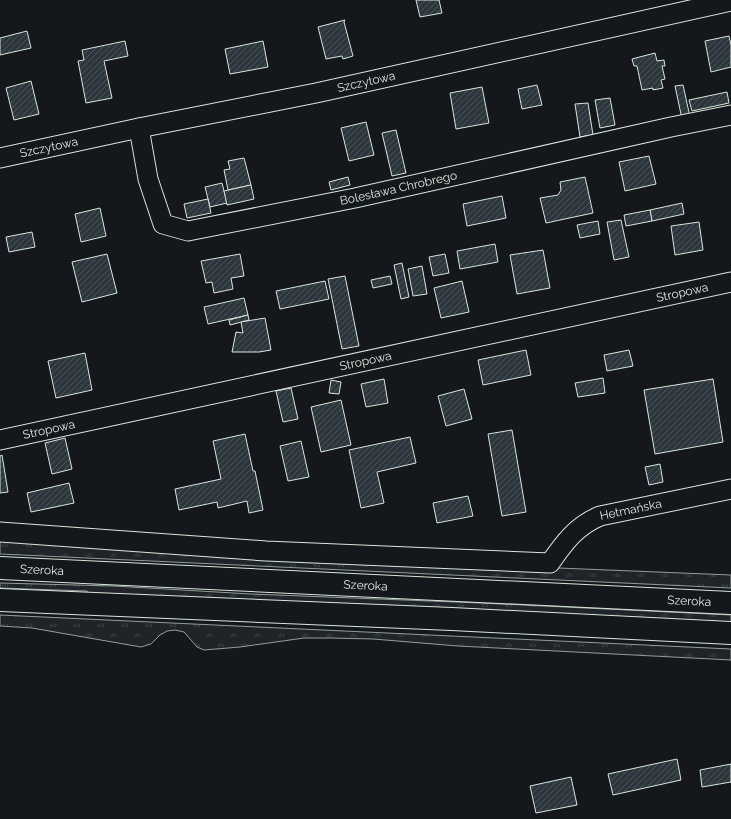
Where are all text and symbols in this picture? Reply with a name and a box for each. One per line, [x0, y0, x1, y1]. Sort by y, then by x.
street label: Szczytowa [336, 69, 397, 95]
street label: Szczytowa [19, 134, 79, 161]
street label: Bolesława Chrobrego [339, 168, 458, 208]
street label: Stropowa [655, 280, 710, 305]
street label: Stropowa [338, 349, 393, 373]
street label: Stropowa [22, 417, 76, 442]
street label: Hetmańska [598, 496, 663, 523]
street label: Szeroka [20, 562, 64, 578]
street label: Szeroka [343, 577, 388, 594]
street label: Szeroka [667, 593, 712, 609]

